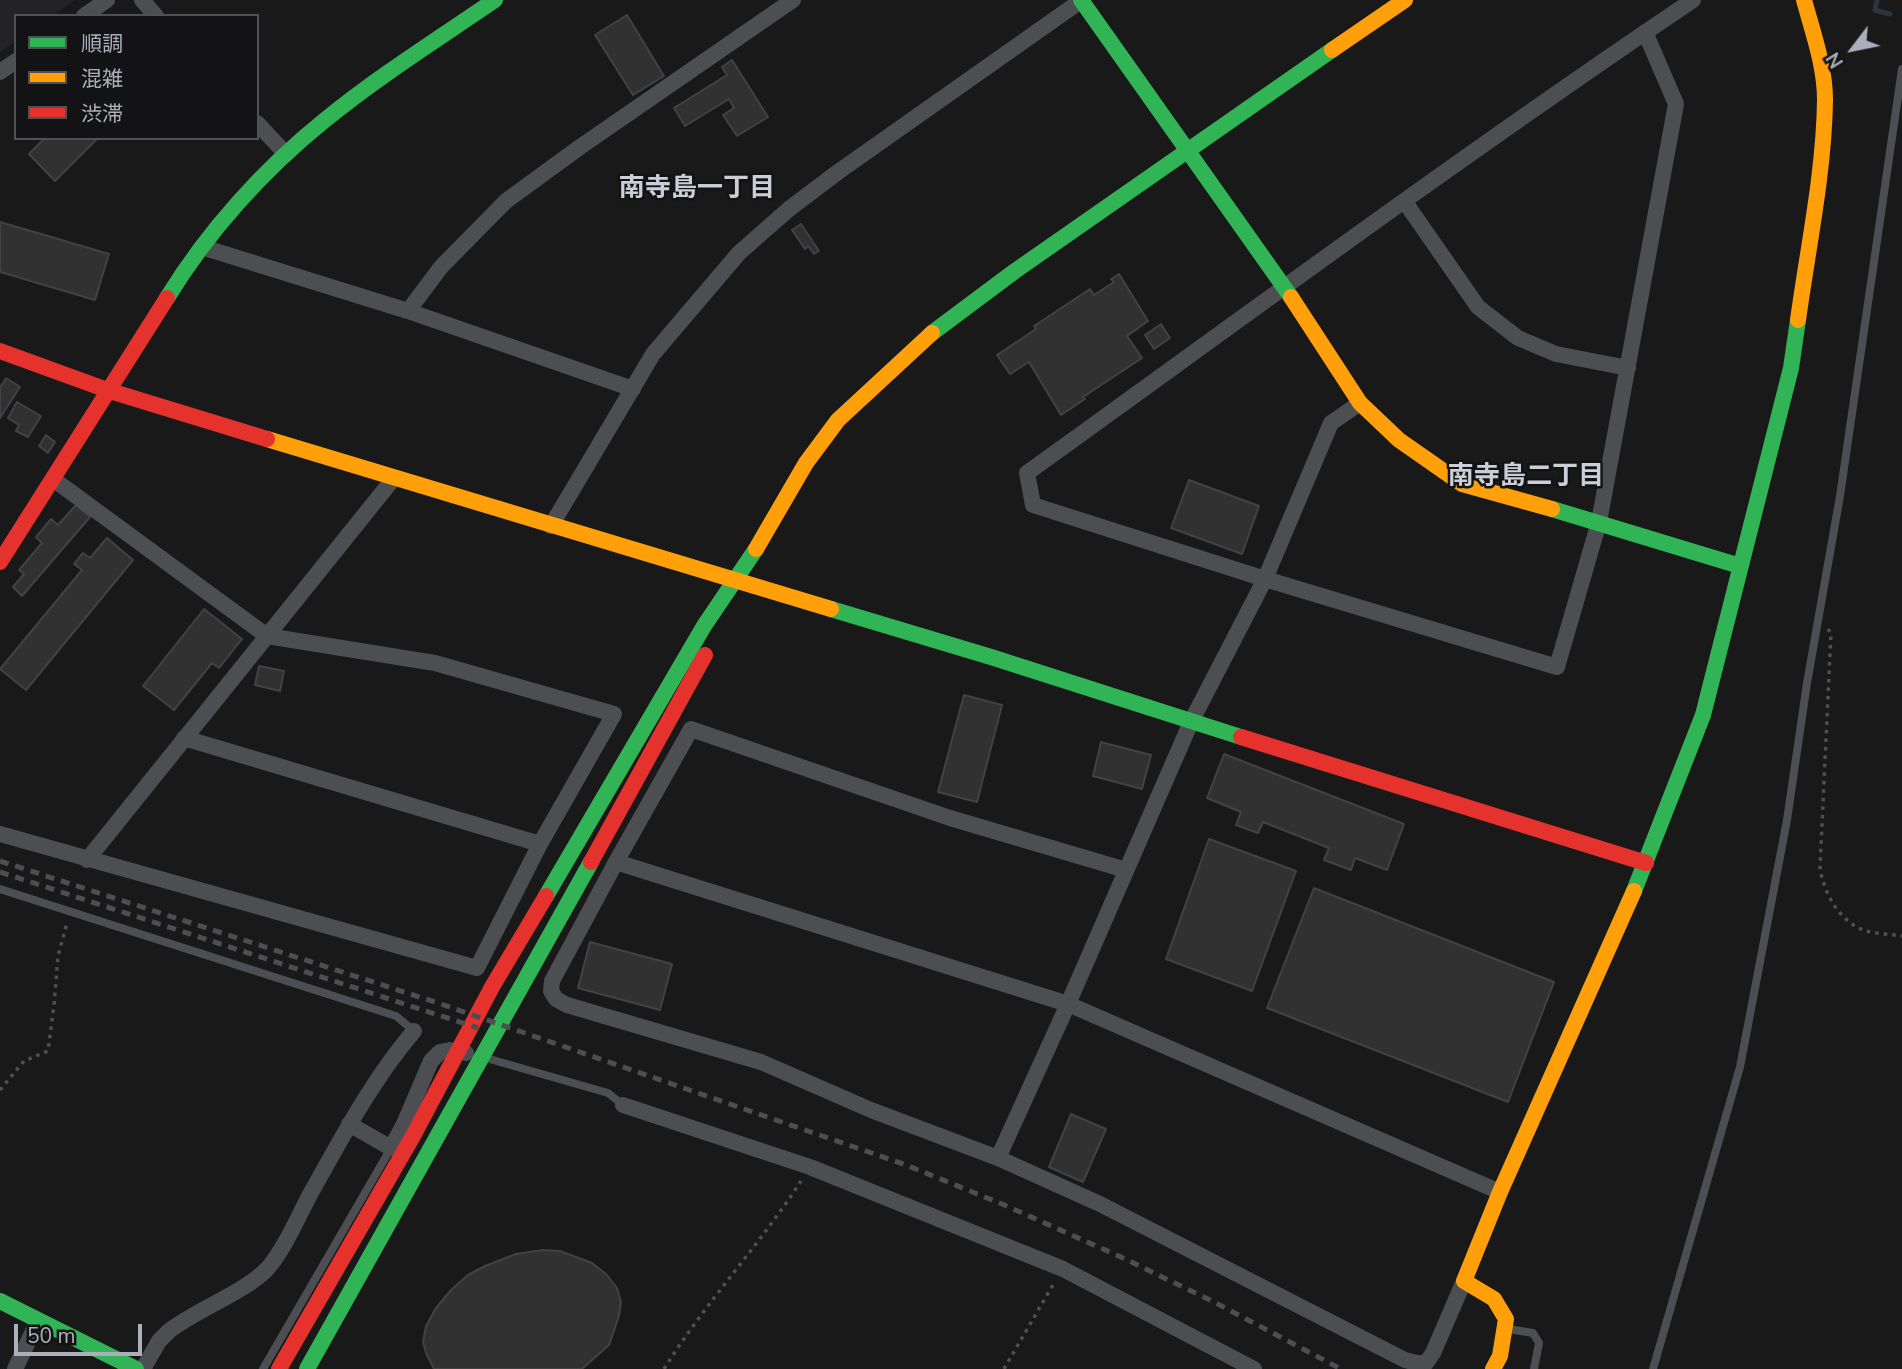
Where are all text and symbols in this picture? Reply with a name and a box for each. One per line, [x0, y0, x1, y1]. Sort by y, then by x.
legend [14, 14, 259, 140]
north arrow [1818, 14, 1888, 84]
text: 順調 [81, 30, 123, 58]
text: N [1820, 47, 1850, 73]
text: 混雑 [81, 65, 123, 93]
text: 渋滞 [81, 100, 123, 128]
district label: 南寺島一丁目 [619, 174, 775, 206]
district label: 南寺島二丁目 [1448, 462, 1604, 494]
scale bar [18, 1310, 145, 1354]
text: 50 m [27, 1322, 76, 1350]

